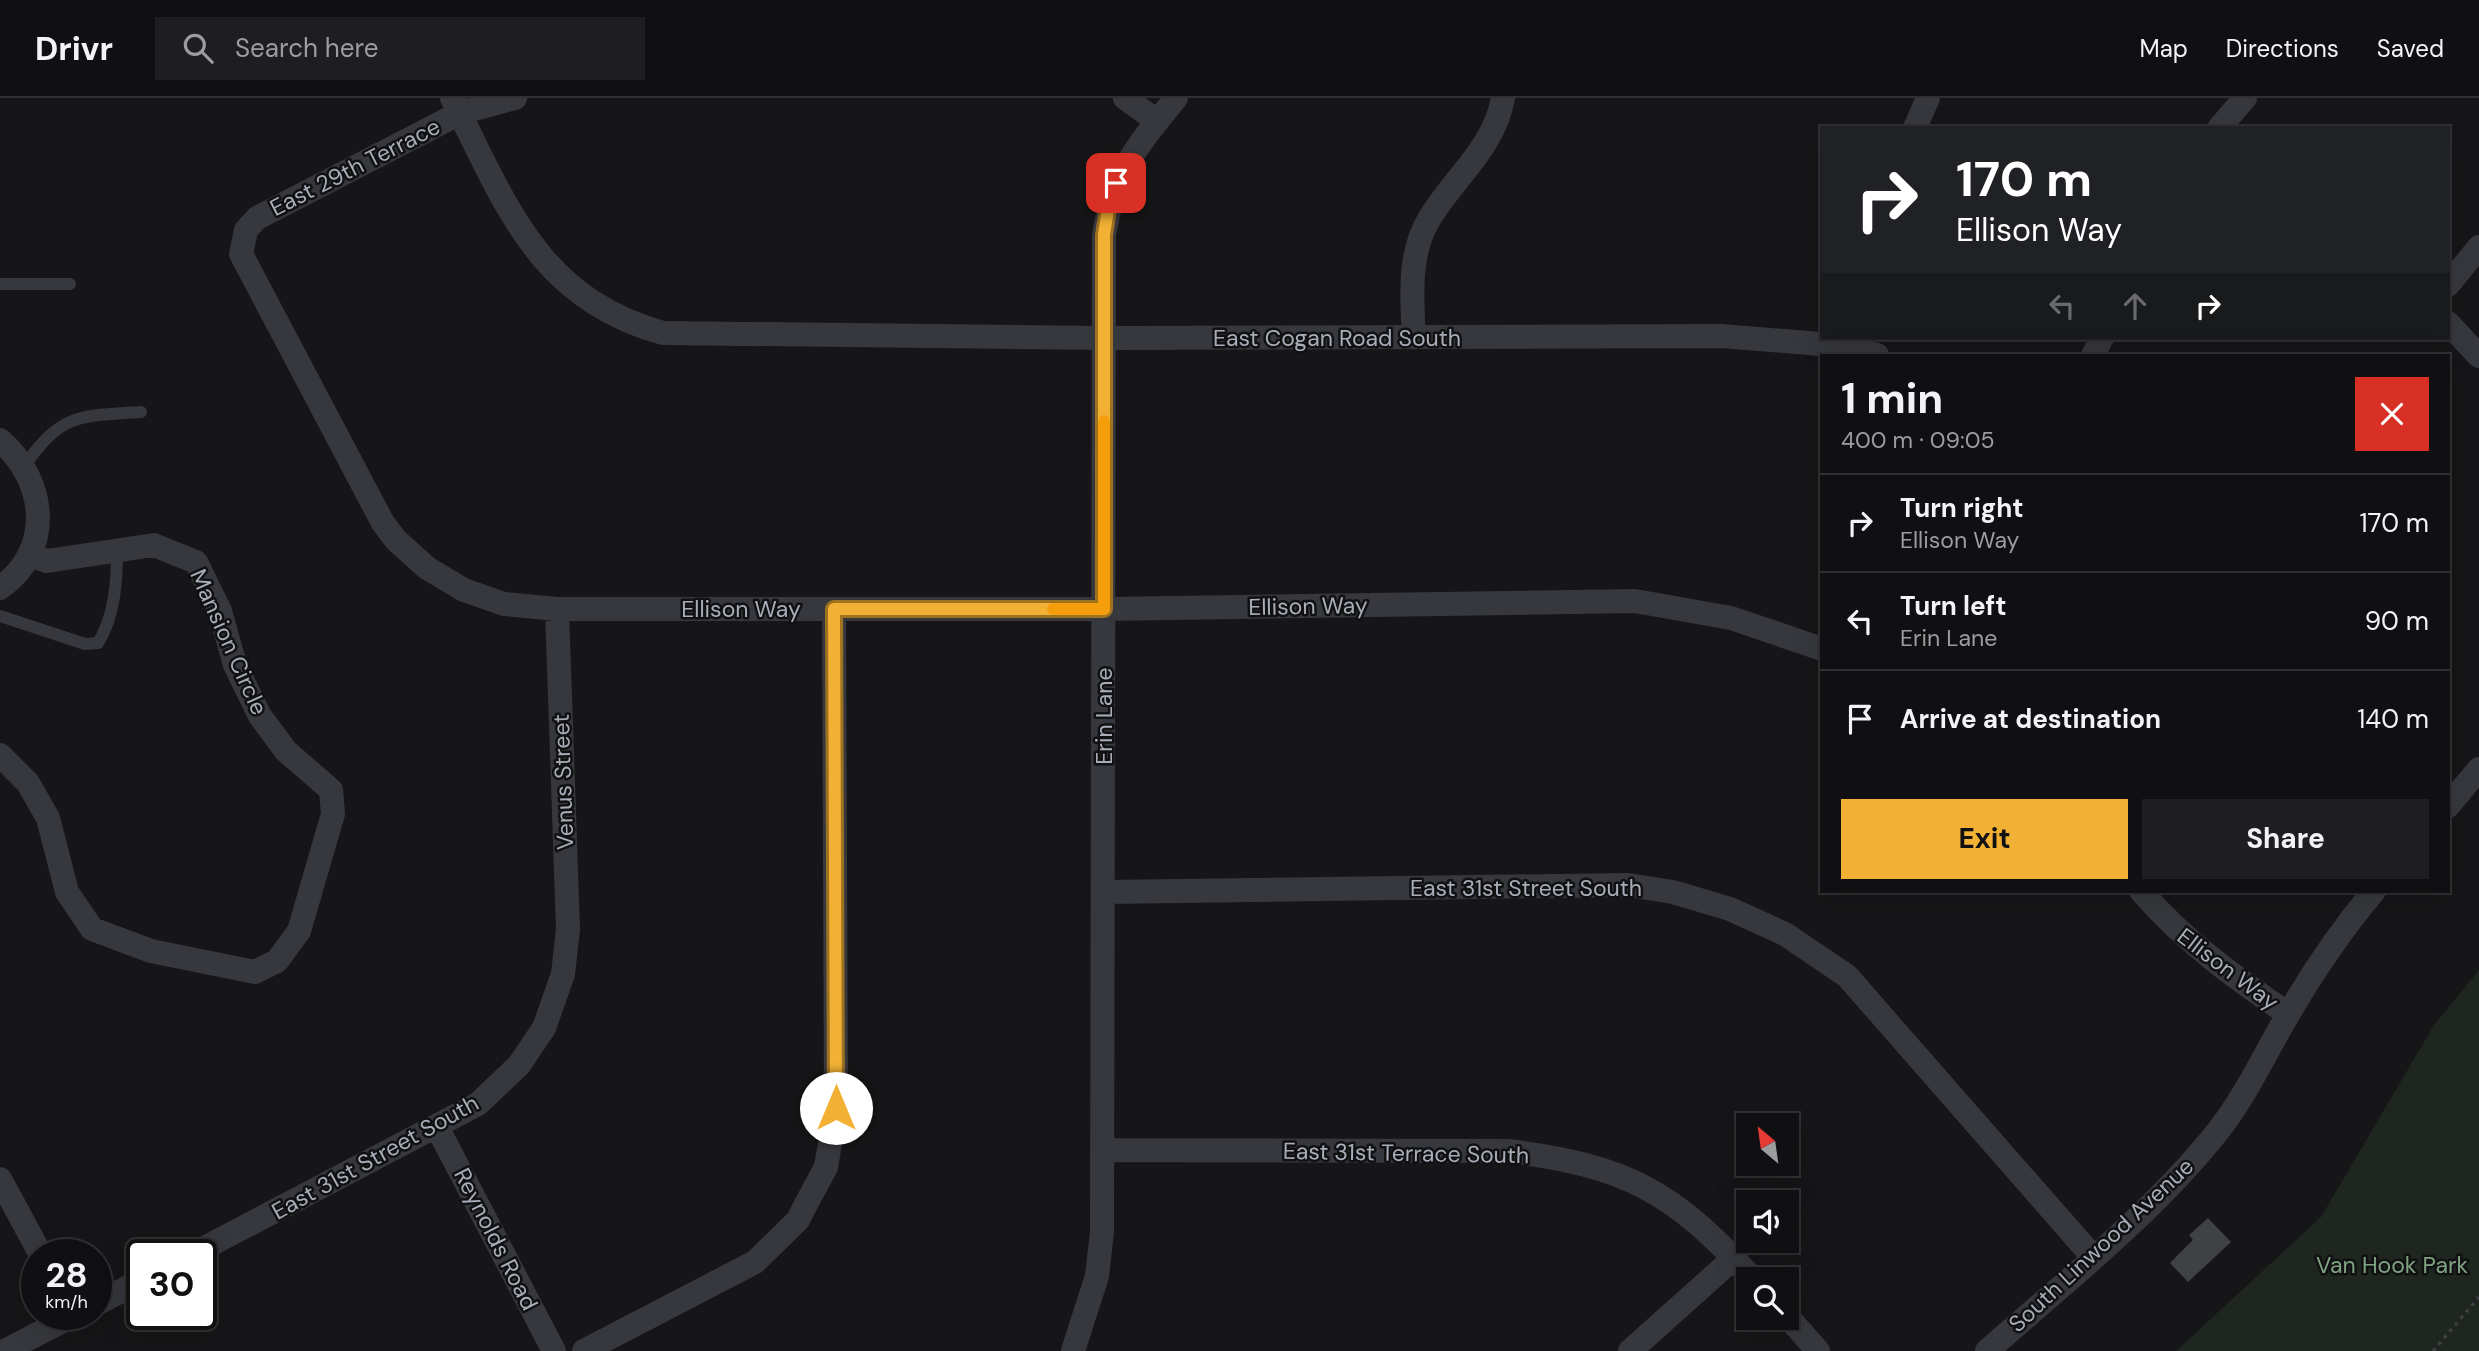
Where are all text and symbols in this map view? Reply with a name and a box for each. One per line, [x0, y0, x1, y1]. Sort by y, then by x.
search box [155, 17, 645, 80]
text: Drivr [35, 27, 113, 70]
icon: search [179, 29, 217, 67]
text: Search here [235, 31, 378, 65]
text: Map [2140, 33, 2188, 64]
text: Directions [2226, 33, 2339, 64]
text: Saved [2377, 33, 2444, 64]
street label: East 29th Terrace [265, 111, 445, 223]
text: 170 m [1956, 147, 2092, 211]
pin [1086, 153, 1146, 213]
icon: right [1841, 154, 1932, 245]
icon: arrive [1097, 164, 1135, 202]
text: Ellison Way [1956, 209, 2122, 251]
icon: left [2043, 287, 2081, 325]
icon: ahead [2116, 287, 2154, 325]
icon: right [2189, 287, 2227, 325]
street label: East Cogan Road South [1213, 323, 1461, 353]
text: 1 min [1841, 371, 1943, 426]
button: close [2355, 377, 2429, 451]
text: 400 m · 09:05 [1841, 425, 1994, 455]
text: Turn right [1900, 491, 2024, 525]
icon: right [1841, 504, 1879, 542]
text: 170 m [2360, 506, 2429, 540]
text: Ellison Way [1900, 525, 2019, 555]
street label: Mansion Circle [183, 564, 275, 720]
text: Turn left [1900, 589, 2007, 623]
street label: Ellison Way [1248, 590, 1368, 622]
street label: Ellison Way [681, 594, 801, 624]
icon: left [1841, 602, 1879, 640]
text: 90 m [2365, 604, 2429, 638]
text: Erin Lane [1900, 623, 1997, 653]
street label: Erin Lane [1089, 667, 1119, 765]
icon: arrive [1841, 700, 1879, 738]
text: Arrive at destination [1900, 702, 2161, 736]
text: 140 m [2357, 702, 2429, 736]
street label: Venus Street [546, 713, 580, 851]
button: Exit [1841, 799, 2128, 879]
button: Share [2142, 799, 2429, 879]
street label: East 31st Street South [1410, 873, 1642, 903]
street label: Ellison Way [2171, 921, 2285, 1017]
position arrow [799, 1071, 873, 1145]
street label: East 31st Street South [266, 1088, 484, 1226]
north arrow [1736, 1113, 1799, 1176]
map controls [1736, 1113, 1799, 1330]
street label: East 31st Terrace South [1283, 1136, 1529, 1170]
street label: South Linwood Avenue [2002, 1151, 2200, 1339]
street label: Reynolds Road [447, 1163, 545, 1315]
button: sound [1736, 1190, 1799, 1253]
speed limit sign: 30 [126, 1239, 217, 1330]
park label: Van Hook Park [2316, 1250, 2468, 1280]
text: 28 [45, 1252, 88, 1298]
button: search [1736, 1267, 1799, 1330]
text: km/h [45, 1290, 88, 1314]

